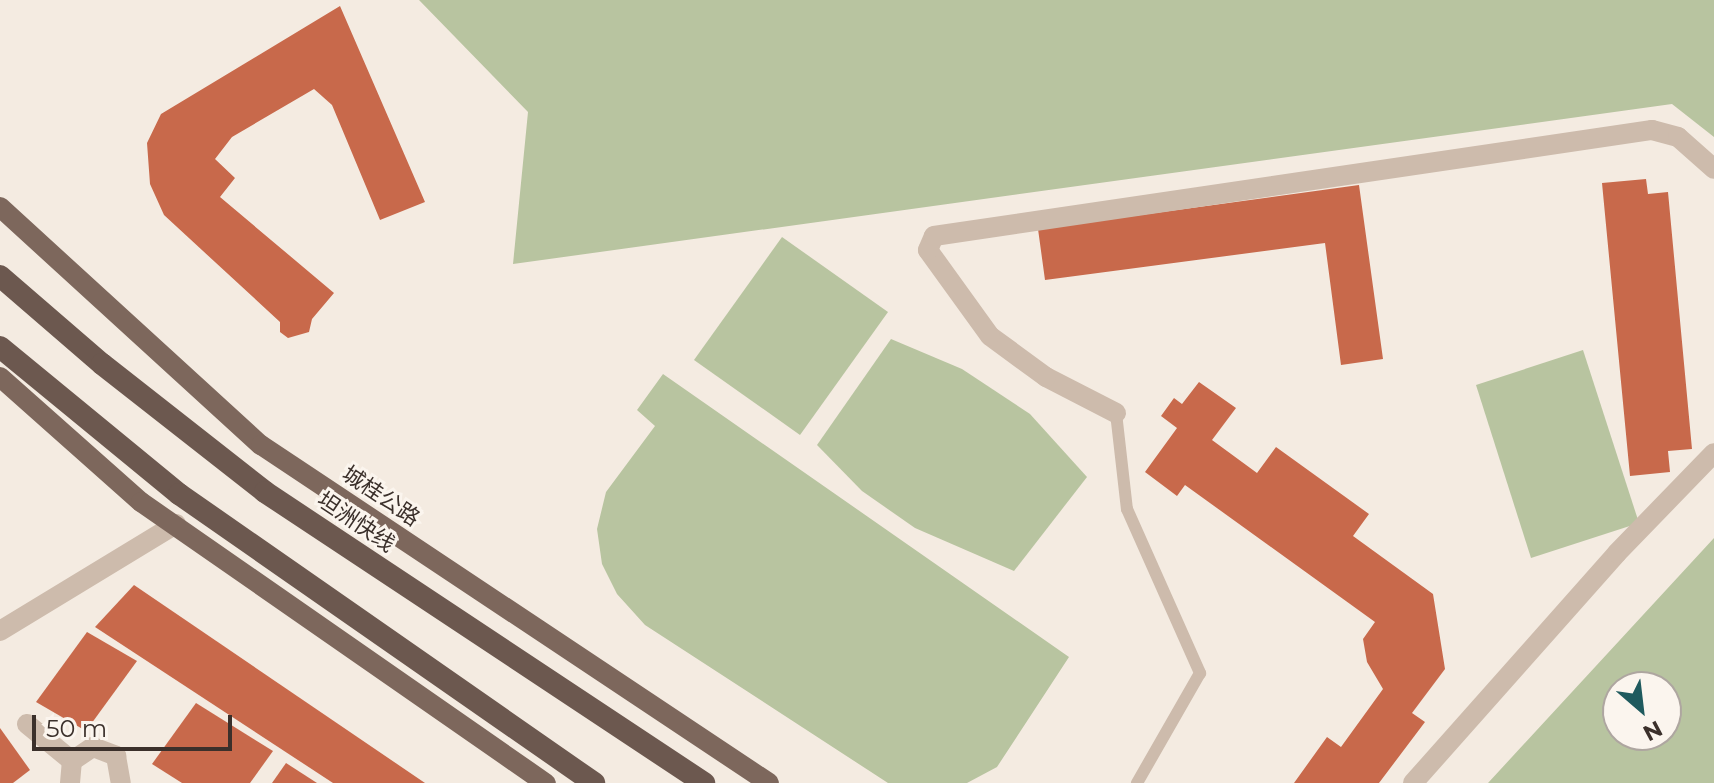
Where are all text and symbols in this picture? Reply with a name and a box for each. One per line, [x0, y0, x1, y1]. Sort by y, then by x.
street label: 城桂公路 [337, 460, 425, 532]
street label: 坦洲快线 [312, 486, 400, 558]
north arrow [1602, 671, 1682, 751]
scale bar [36, 699, 236, 749]
text: 50 m [46, 714, 107, 743]
text: N [1638, 715, 1667, 747]

